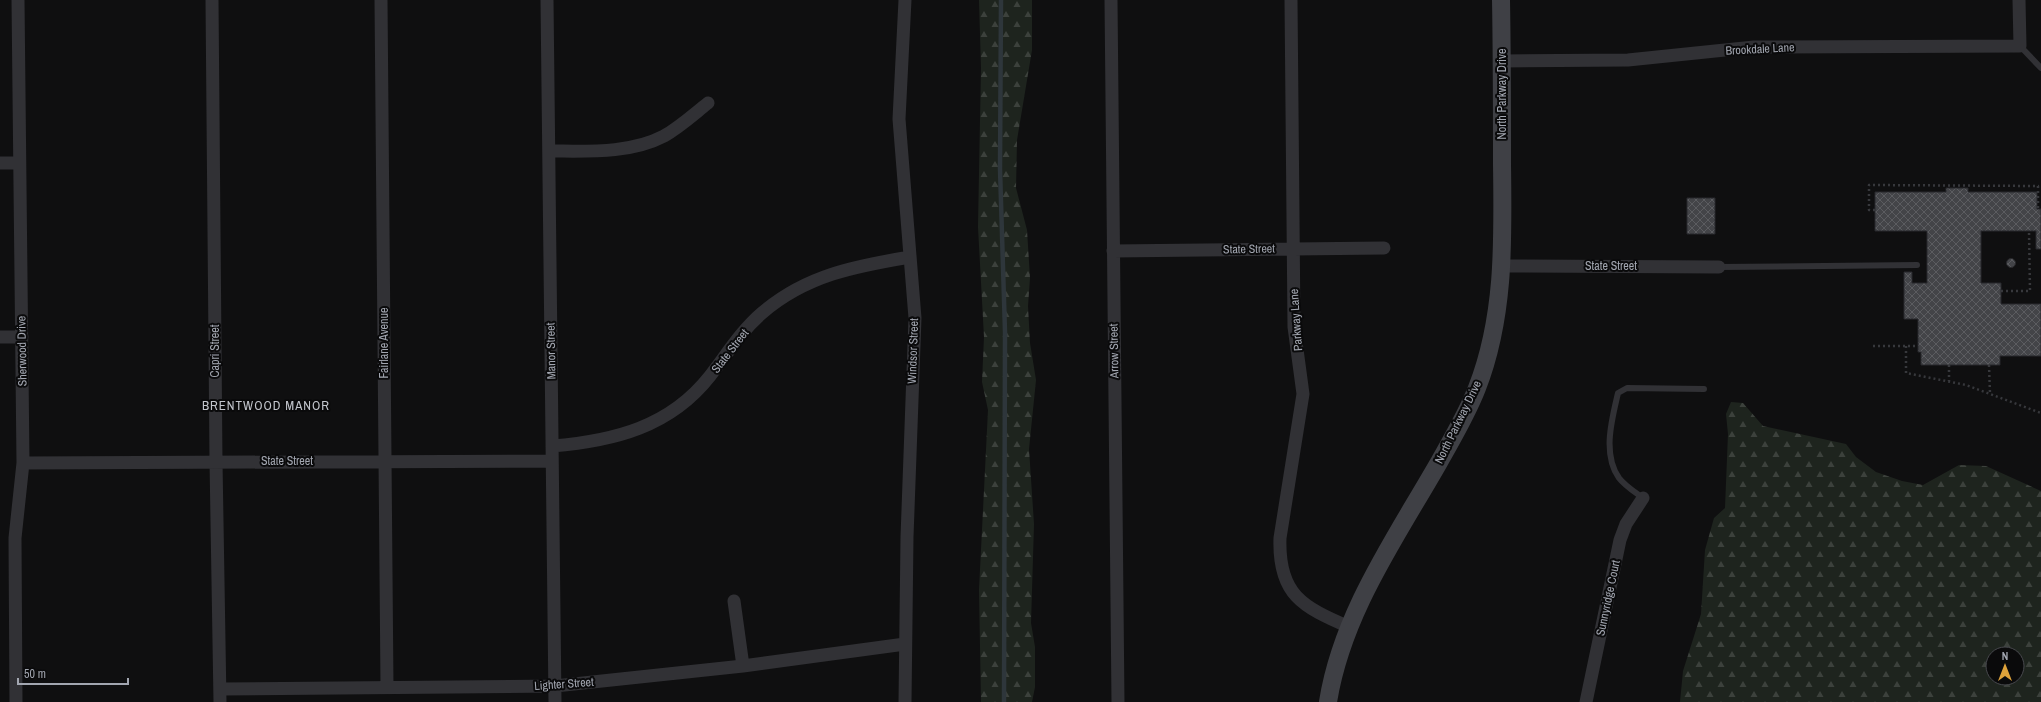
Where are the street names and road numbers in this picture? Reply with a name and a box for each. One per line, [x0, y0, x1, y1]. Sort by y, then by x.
street label: Brookdale Lane [1725, 39, 1795, 59]
street label: North Parkway Drive [1494, 49, 1510, 139]
street label: State Street [1223, 241, 1275, 257]
street label: State Street [1585, 258, 1637, 274]
street label: Parkway Lane [1286, 288, 1306, 352]
street label: Fairlane Avenue [376, 307, 392, 379]
street label: Sherwood Drive [13, 316, 31, 386]
street label: Windsor Street [904, 318, 922, 384]
street label: Manor Street [543, 322, 559, 380]
street label: Arrow Street [1106, 323, 1122, 379]
street label: Capri Street [207, 324, 223, 378]
street label: State Street [708, 325, 752, 376]
street label: North Parkway Drive [1431, 378, 1485, 466]
street label: State Street [261, 453, 313, 469]
street label: Sunnyridge Court [1592, 558, 1624, 637]
street label: Lighter Street [534, 674, 595, 694]

